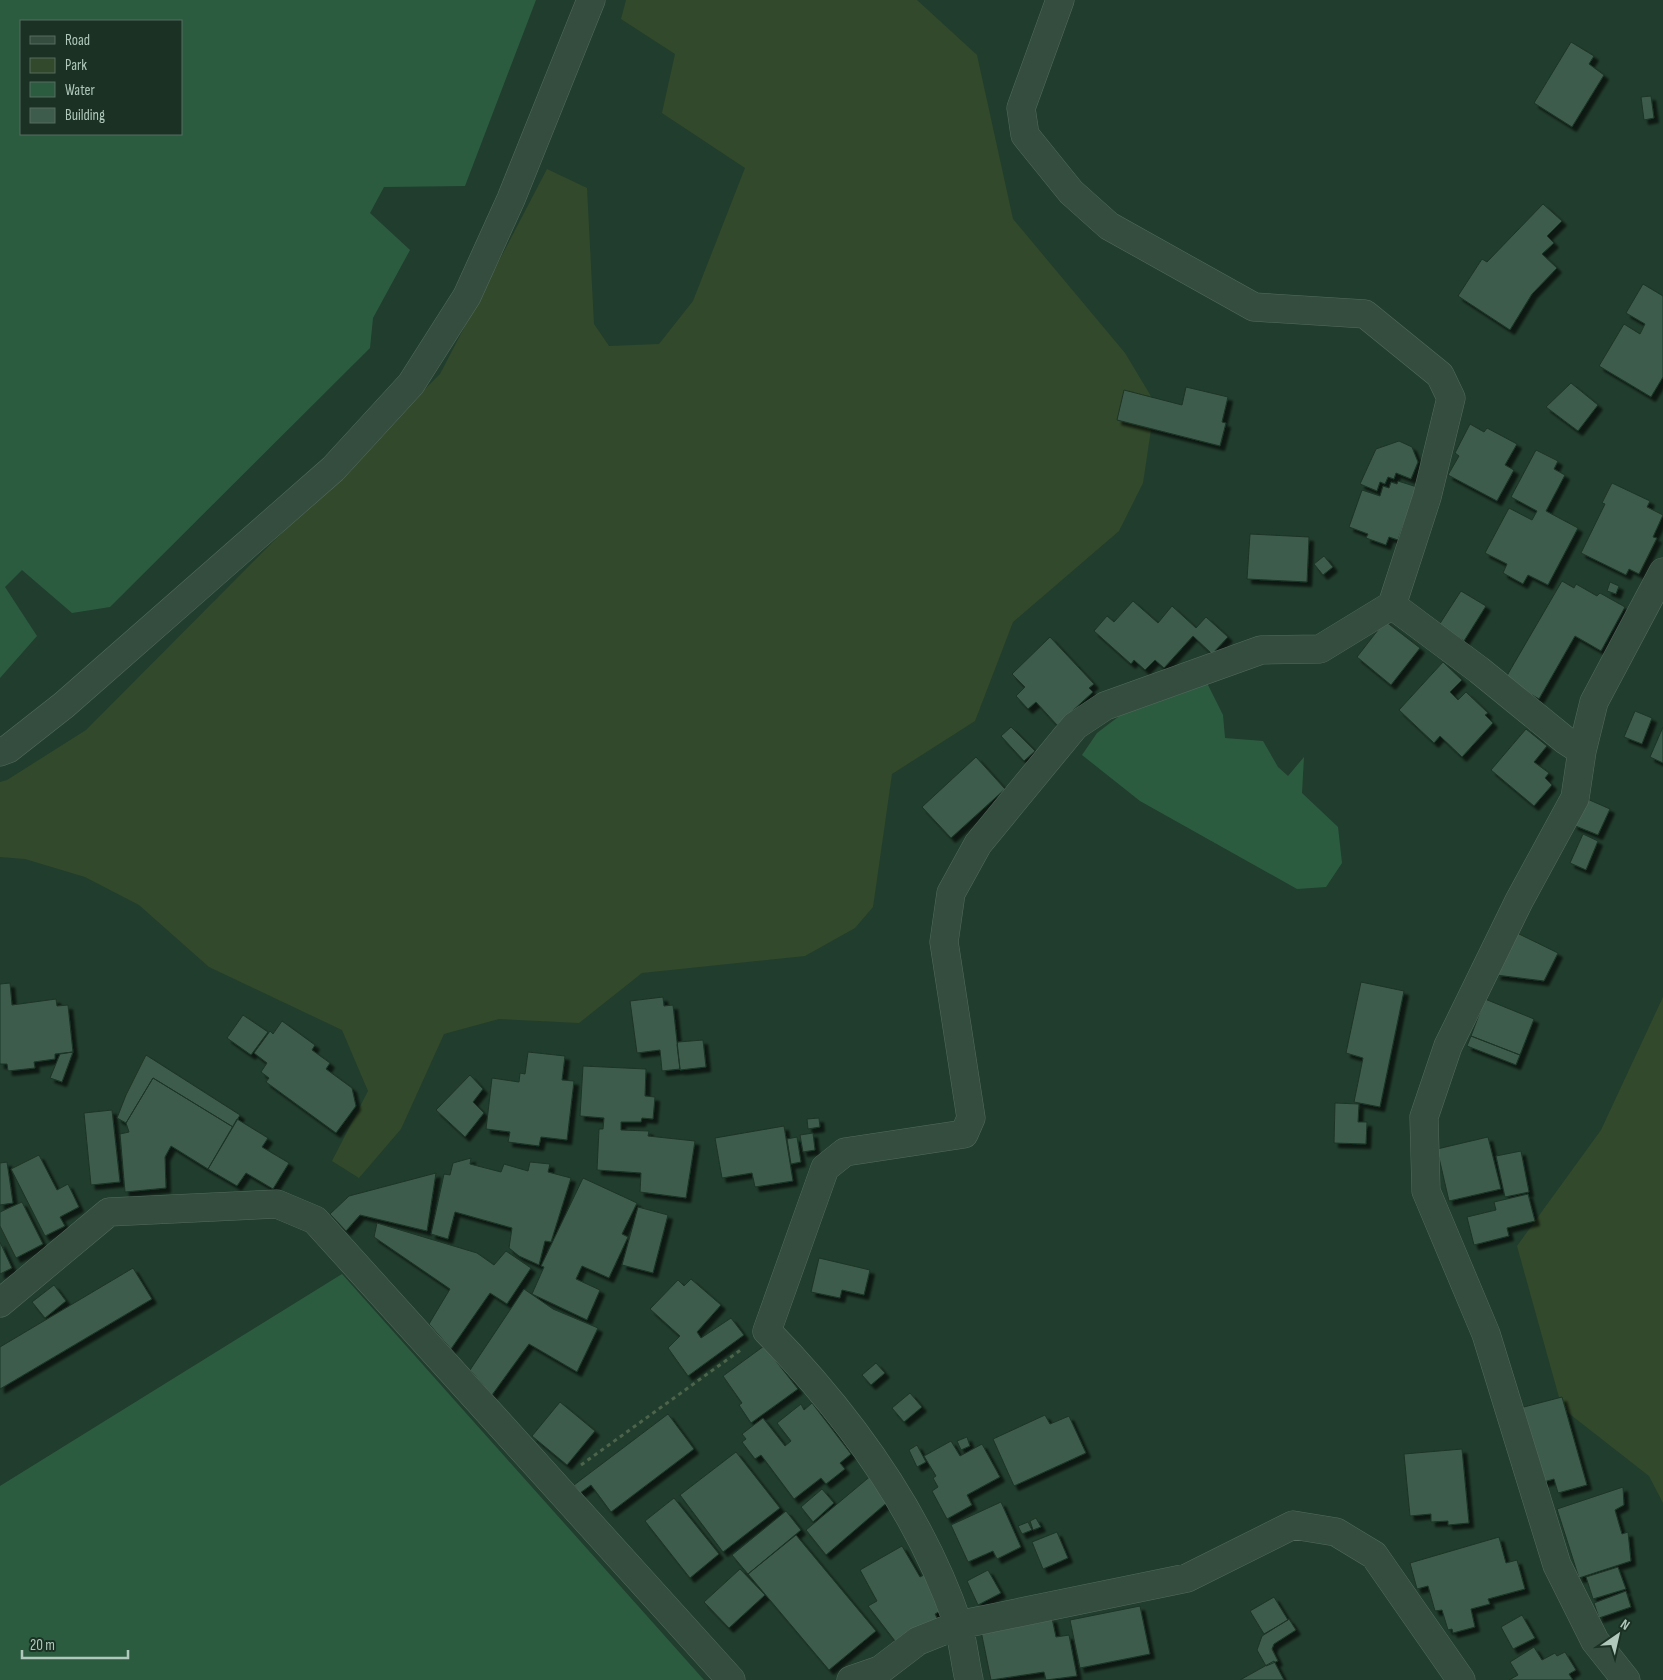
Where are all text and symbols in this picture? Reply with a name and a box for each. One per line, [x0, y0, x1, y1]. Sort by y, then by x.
legend [20, 20, 182, 135]
text: Road [65, 31, 90, 50]
text: Park [65, 56, 87, 75]
text: Water [65, 81, 96, 100]
text: Building [65, 106, 105, 125]
north arrow [1593, 1610, 1643, 1660]
text: N [1617, 1615, 1633, 1634]
scale bar [22, 1628, 129, 1660]
text: 20 m [30, 1636, 55, 1655]

